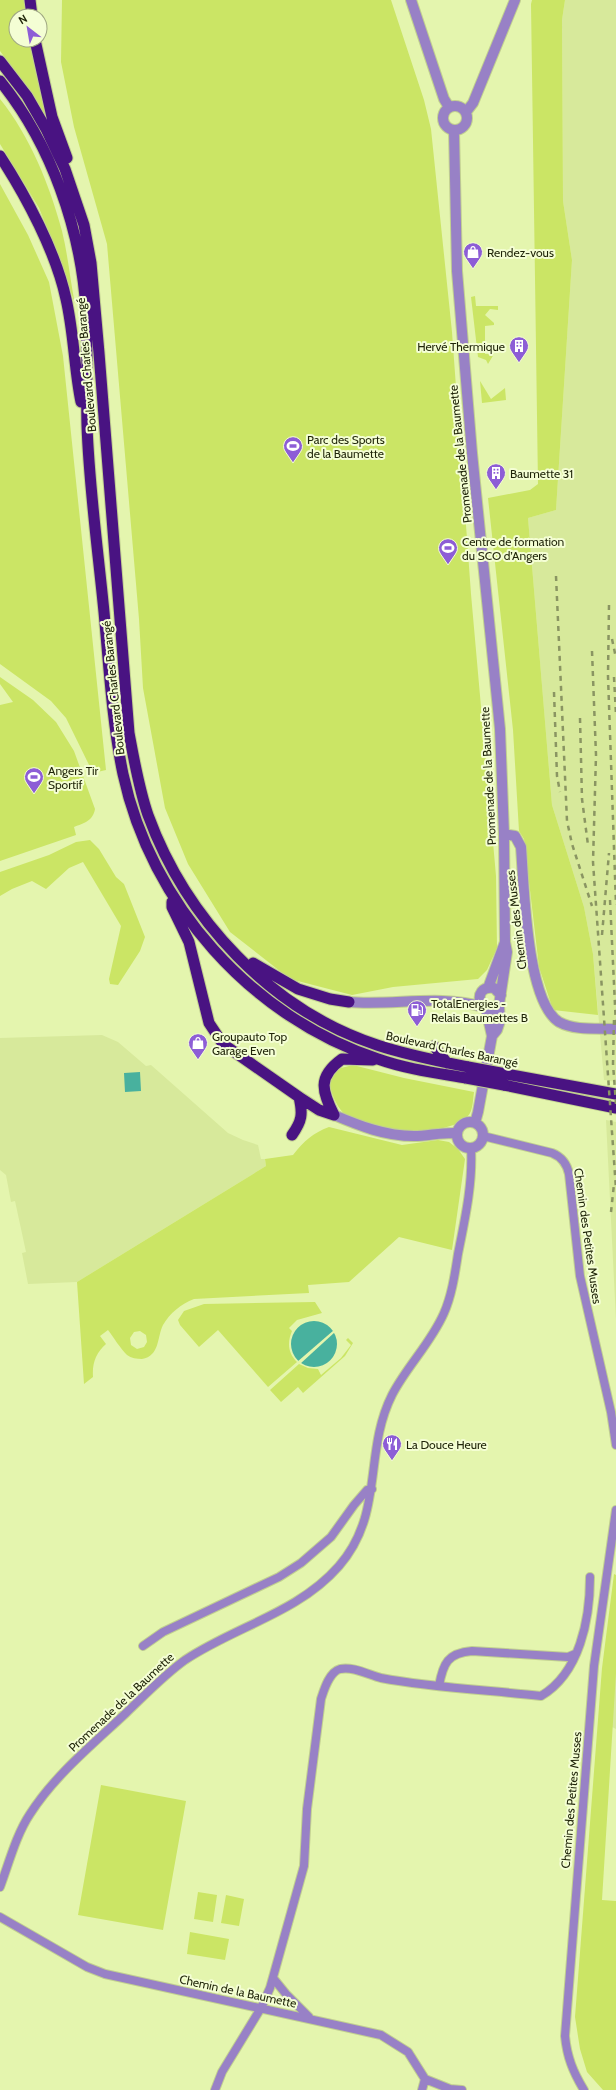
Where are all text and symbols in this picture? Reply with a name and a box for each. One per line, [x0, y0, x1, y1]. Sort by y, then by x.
north arrow [8, 8, 48, 48]
text: N [16, 11, 30, 27]
shop icon: Rendez-vous [462, 241, 484, 269]
place label: Rendez-vous [487, 245, 554, 260]
street label: Boulevard Charles Barangé [73, 297, 99, 433]
building icon: Hervé Thermique [508, 335, 530, 363]
place label: Hervé Thermique [417, 339, 505, 354]
street label: Promenade de la Baumette [445, 384, 475, 524]
place label: Parc des Sports de la Baumette [307, 432, 385, 461]
sports icon: Parc des Sports de la Baumette [282, 435, 304, 463]
building icon: Baumette 31 [485, 462, 507, 490]
place label: Baumette 31 [510, 466, 573, 481]
place label: Centre de formation du SCO d’Angers [462, 534, 565, 563]
sports icon: Centre de formation du SCO d’Angers [437, 537, 459, 565]
street label: Boulevard Charles Barangé [98, 620, 128, 756]
street label: Promenade de la Baumette [477, 706, 499, 846]
place label: Angers Tir Sportif [48, 763, 99, 792]
sports icon: Angers Tir Sportif [23, 766, 45, 794]
street label: Chemin des Musses [502, 869, 530, 971]
place label: TotalEnergies - Relais Baumettes B [431, 996, 528, 1025]
fuel station icon: TotalEnergies - Relais Baumettes B [406, 999, 428, 1027]
street label: Boulevard Charles Barangé [385, 1028, 519, 1070]
place label: Groupauto Top Garage Even [212, 1029, 288, 1058]
shop icon: Groupauto Top Garage Even [187, 1032, 209, 1060]
street label: Chemin des Petites Musses [571, 1167, 605, 1305]
restaurant icon: La Douce Heure [381, 1433, 403, 1461]
place label: La Douce Heure [406, 1437, 487, 1452]
street label: Promenade de la Baumette [65, 1649, 177, 1755]
street label: Chemin des Petites Musses [558, 1731, 584, 1869]
street label: Chemin de la Baumette [178, 1971, 298, 2011]

